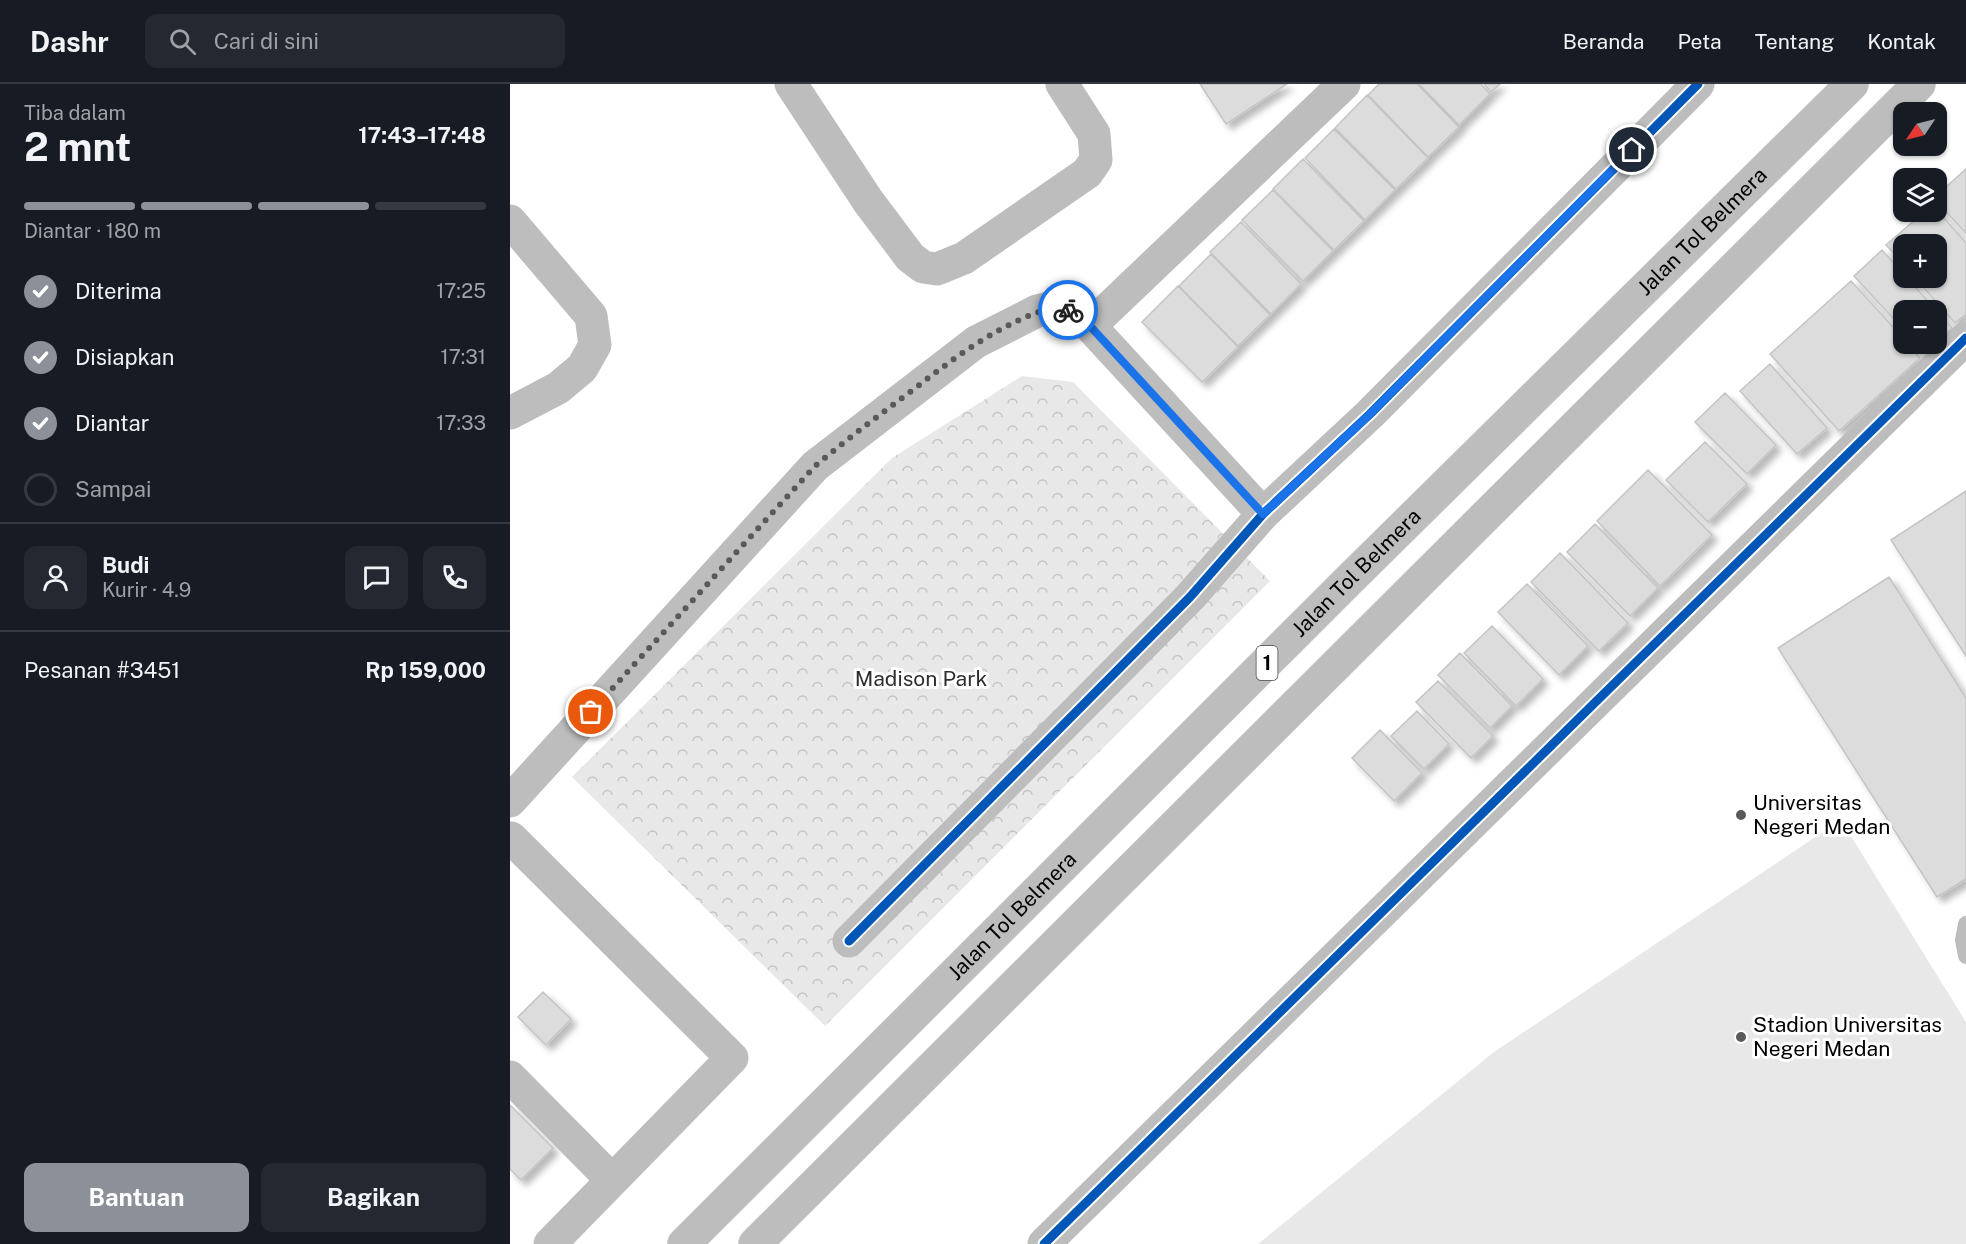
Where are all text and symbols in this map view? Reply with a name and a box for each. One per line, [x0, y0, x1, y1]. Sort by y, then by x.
search box [145, 14, 565, 68]
text: Dashr [30, 25, 109, 58]
icon: search [166, 25, 199, 58]
text: Cari di sini [214, 28, 319, 54]
text: Beranda [1563, 29, 1644, 54]
text: Peta [1677, 29, 1722, 54]
text: Tentang [1755, 29, 1834, 54]
text: Kontak [1867, 29, 1936, 54]
text: Tiba dalam [24, 101, 126, 125]
north arrow [1893, 102, 1947, 156]
map controls [1893, 102, 1947, 354]
text: 17:43–17:48 [358, 122, 486, 148]
text: 2 mnt [24, 124, 131, 170]
pin [1606, 124, 1657, 175]
icon: home [1615, 133, 1648, 166]
street label: Jalan Tol Belmera [1632, 162, 1772, 300]
button: layers [1893, 168, 1947, 222]
text: Diantar · 180 m [24, 219, 161, 243]
button: + [1893, 234, 1947, 288]
icon: check [24, 275, 57, 308]
text: Diterima [75, 278, 162, 304]
text: 17:25 [436, 279, 486, 303]
courier [1038, 280, 1098, 340]
icon: bike [1052, 294, 1085, 327]
button: − [1893, 300, 1947, 354]
icon: check [24, 341, 57, 374]
text: Disiapkan [75, 344, 174, 370]
text: 17:31 [441, 345, 486, 369]
icon: check [24, 407, 57, 440]
text: Diantar [75, 410, 149, 436]
text: 17:33 [436, 411, 486, 435]
text: Sampai [75, 476, 151, 502]
street label: Jalan Tol Belmera [1287, 503, 1426, 642]
button: person [24, 546, 87, 609]
button: chat [345, 546, 408, 609]
button: phone [423, 546, 486, 609]
text: Budi [102, 552, 149, 578]
text: Kurir · 4.9 [102, 578, 191, 602]
road number: 1 [1256, 646, 1278, 680]
text: Pesanan #3451 [24, 657, 180, 683]
text: Rp 159,000 [365, 657, 486, 683]
park label: Madison Park [855, 666, 987, 691]
pin [565, 686, 616, 737]
icon: bag [574, 695, 607, 728]
place label: Universitas Negeri Medan [1753, 790, 1890, 839]
marker: Universitas Negeri Medan [1734, 808, 1748, 822]
street label: Jalan Tol Belmera [943, 846, 1081, 985]
place label: Stadion Universitas Negeri Medan [1753, 1012, 1942, 1061]
marker: Stadion Universitas Negeri Medan [1734, 1030, 1748, 1044]
button: Bantuan [24, 1163, 249, 1232]
button: Bagikan [261, 1163, 486, 1232]

